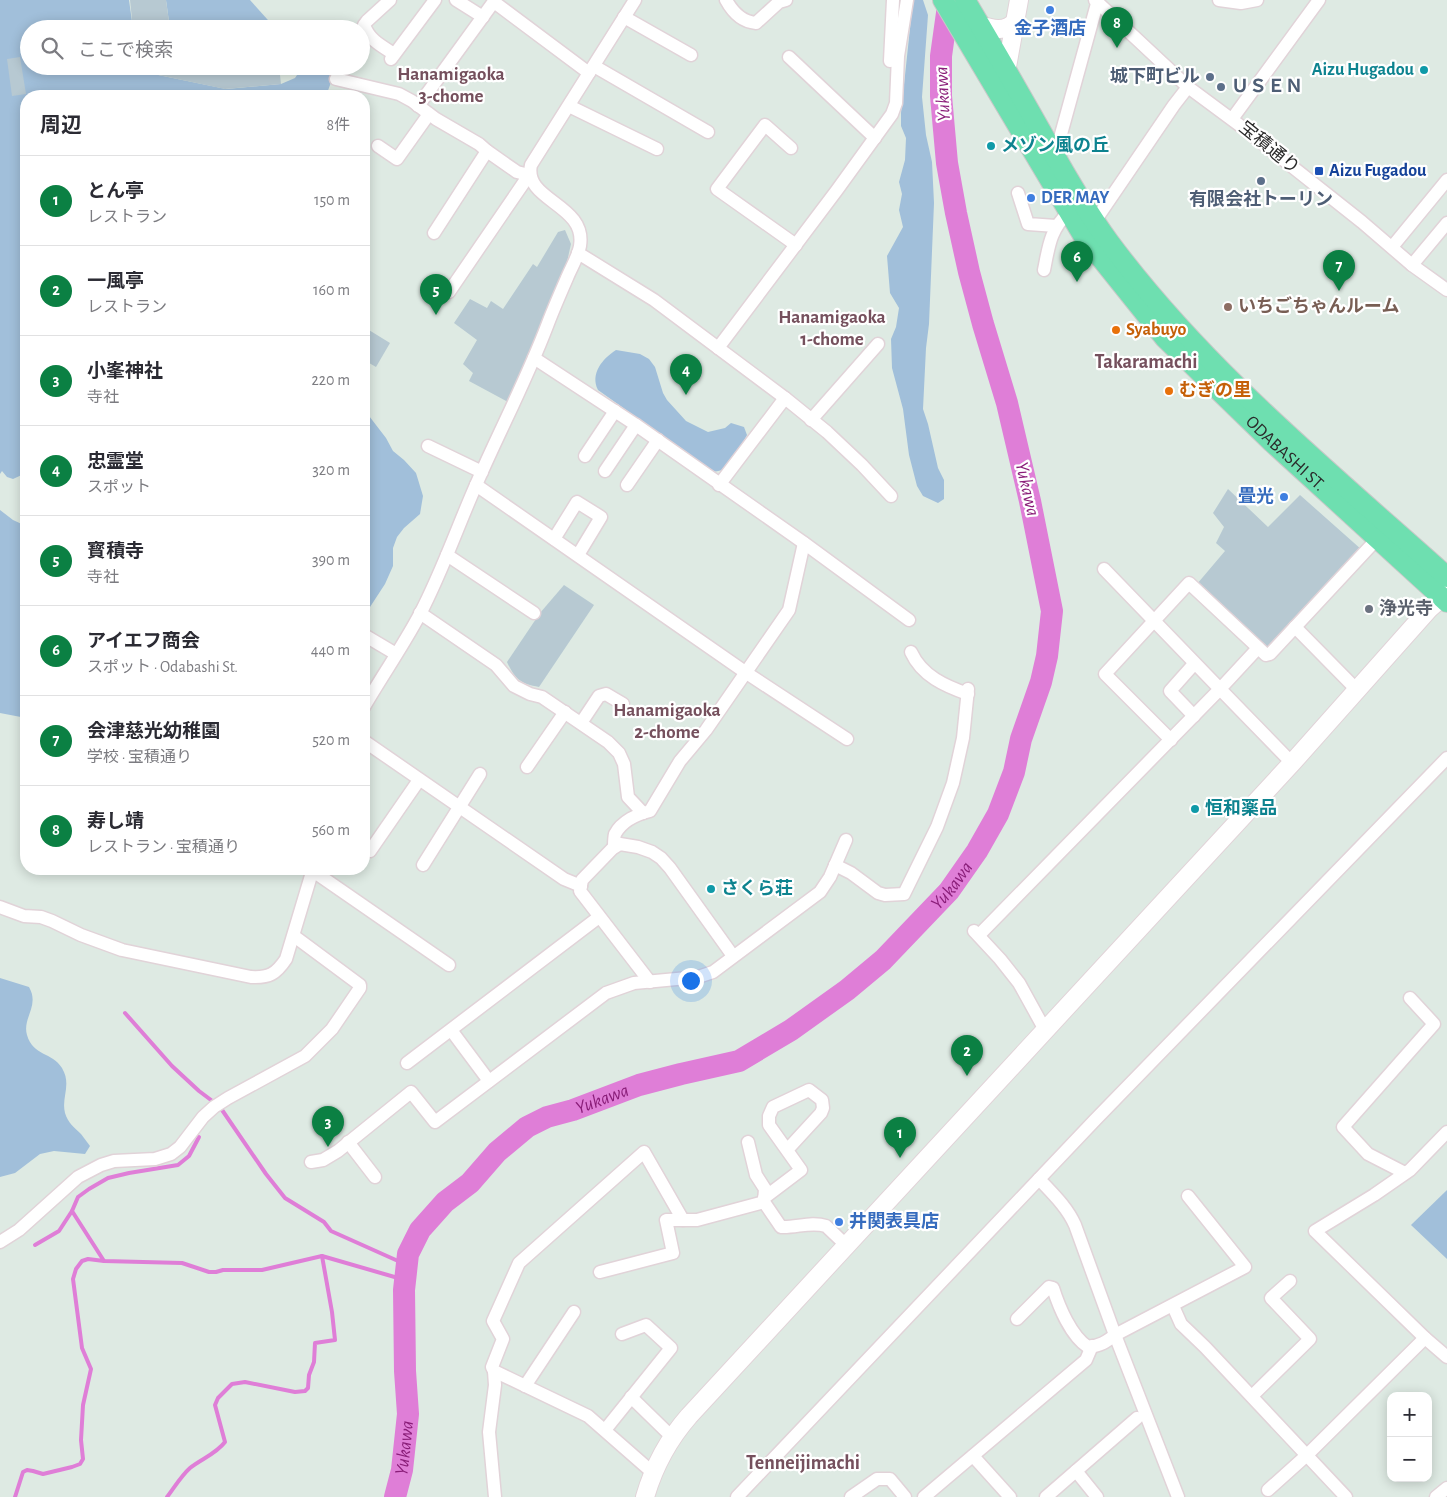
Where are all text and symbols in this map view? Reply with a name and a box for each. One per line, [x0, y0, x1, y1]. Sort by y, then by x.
marker: 金子酒店 [1044, 4, 1056, 16]
pin: 8 [1101, 7, 1133, 48]
place label: 金子酒店 [1014, 18, 1086, 38]
search box [20, 20, 370, 75]
icon: search [38, 34, 66, 62]
text: ここで検索 [78, 41, 173, 60]
place label: Aizu Hugadou [1312, 61, 1415, 79]
marker: Aizu Hugadou [1418, 64, 1430, 76]
district label: Hanamigaoka 3-chome [397, 65, 505, 106]
water label: Yukawa [932, 66, 954, 122]
place label: 城下町ビル [1110, 66, 1200, 86]
marker: 城下町ビル [1204, 71, 1216, 83]
place label: ＵＳＥＮ [1231, 78, 1303, 96]
marker: ＵＳＥＮ [1215, 81, 1227, 93]
text: 周辺 [40, 115, 82, 136]
text: 8件 [326, 117, 350, 133]
street label: 宝積通り [1235, 118, 1303, 178]
place label: メゾン風の丘 [1001, 135, 1109, 155]
marker: メゾン風の丘 [985, 140, 997, 152]
place label: Aizu Fugadou [1329, 162, 1427, 180]
marker: Aizu Fugadou [1313, 165, 1325, 177]
marker: 有限会社トーリン [1255, 175, 1267, 187]
text: とん亭 [87, 182, 144, 201]
place label: DER MAY [1041, 189, 1110, 207]
place label: 有限会社トーリン [1189, 189, 1333, 209]
text: 1 [53, 192, 59, 208]
text: 150 m [314, 192, 350, 208]
marker: DER MAY [1025, 192, 1037, 204]
text: レストラン [87, 209, 167, 225]
pin: 6 [1061, 241, 1093, 282]
pin: 7 [1323, 250, 1355, 291]
text: 一風亭 [87, 272, 144, 291]
pin: 5 [420, 274, 452, 315]
text: 2 [52, 282, 60, 298]
text: 160 m [313, 282, 350, 298]
place label: いちごちゃんルーム [1238, 296, 1399, 316]
text: レストラン [87, 299, 167, 315]
marker: いちごちゃんルーム [1222, 301, 1234, 313]
district label: Hanamigaoka 1-chome [778, 308, 886, 349]
place label: Syabuyo [1126, 321, 1187, 339]
marker: Syabuyo [1110, 324, 1122, 336]
district label: Takaramachi [1094, 352, 1198, 372]
pin: 4 [670, 354, 702, 395]
text: 小峯神社 [87, 362, 163, 381]
text: 3 [53, 372, 59, 388]
text: 220 m [312, 372, 350, 388]
place label: むぎの里 [1179, 380, 1251, 400]
marker: むぎの里 [1163, 385, 1175, 397]
text: 寺社 [87, 389, 119, 405]
street label: ODABASHI ST. [1242, 412, 1328, 495]
text: 忠霊堂 [87, 452, 144, 471]
water label: Yukawa [1012, 460, 1042, 518]
text: 4 [52, 462, 60, 478]
text: 320 m [312, 462, 350, 478]
text: スポット [87, 479, 151, 495]
place label: 畳光 [1238, 487, 1274, 506]
marker: 畳光 [1278, 491, 1290, 503]
text: 寳積寺 [87, 542, 144, 561]
text: 5 [53, 552, 59, 568]
text: 390 m [312, 552, 350, 568]
text: 寺社 [87, 569, 119, 585]
place label: 浄光寺 [1379, 598, 1433, 618]
marker: 浄光寺 [1363, 603, 1375, 615]
text: アイエフ商会 [87, 632, 200, 651]
text: 6 [52, 642, 60, 658]
text: 440 m [311, 642, 350, 658]
text: スポット · Odabashi St. [87, 659, 238, 675]
district label: Hanamigaoka 2-chome [613, 701, 721, 742]
text: 会津慈光幼稚園 [87, 722, 220, 741]
text: 7 [53, 732, 59, 748]
text: 520 m [312, 732, 350, 748]
text: 学校 · 宝積通り [87, 749, 192, 765]
place label: 恒和薬品 [1205, 798, 1277, 818]
marker: 恒和薬品 [1189, 803, 1201, 815]
text: 寿し靖 [87, 812, 144, 831]
text: 8 [52, 822, 60, 838]
text: 560 m [312, 822, 350, 838]
text: レストラン · 宝積通り [87, 839, 240, 855]
water label: Yukawa [927, 858, 976, 913]
place label: さくら荘 [721, 879, 793, 898]
marker: さくら荘 [705, 883, 717, 895]
your location [678, 968, 704, 994]
pin: 2 [951, 1035, 983, 1076]
water label: Yukawa [573, 1080, 631, 1118]
pin: 3 [312, 1106, 344, 1147]
pin: 1 [884, 1117, 916, 1158]
place label: 井関表具店 [849, 1211, 939, 1231]
marker: 井関表具店 [833, 1216, 845, 1228]
map controls [1387, 1392, 1432, 1482]
button: + [1387, 1392, 1432, 1437]
water label: Yukawa [391, 1420, 417, 1478]
button: − [1387, 1437, 1432, 1482]
district label: Tenneijimachi [746, 1453, 860, 1473]

